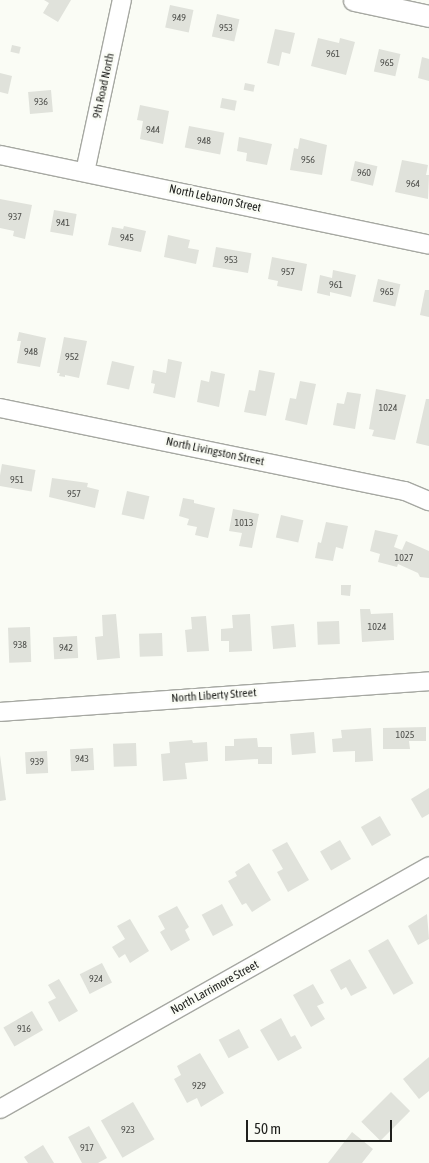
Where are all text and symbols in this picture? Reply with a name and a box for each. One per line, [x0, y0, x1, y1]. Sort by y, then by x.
house number: 949 [172, 12, 186, 24]
house number: 953 [219, 22, 233, 34]
house number: 961 [326, 48, 340, 60]
street label: 9th Road North [90, 52, 118, 120]
house number: 965 [380, 57, 394, 69]
house number: 936 [34, 96, 48, 108]
house number: 944 [146, 124, 160, 136]
house number: 948 [197, 135, 211, 147]
house number: 956 [301, 154, 315, 166]
house number: 960 [357, 167, 371, 179]
house number: 964 [406, 178, 420, 190]
street label: North Lebanon Street [168, 182, 262, 216]
house number: 937 [8, 211, 22, 223]
house number: 941 [56, 217, 70, 229]
house number: 945 [120, 232, 134, 244]
house number: 953 [224, 254, 238, 266]
house number: 957 [281, 266, 295, 278]
house number: 961 [329, 279, 343, 291]
house number: 965 [380, 286, 394, 298]
house number: 948 [24, 346, 38, 358]
house number: 952 [65, 351, 79, 363]
house number: 1024 [379, 402, 397, 414]
street label: North Livingston Street [165, 435, 265, 469]
house number: 951 [10, 474, 24, 486]
house number: 957 [67, 488, 81, 500]
house number: 1013 [235, 517, 253, 529]
house number: 1027 [395, 552, 413, 564]
house number: 1024 [368, 621, 386, 633]
house number: 938 [13, 639, 27, 651]
house number: 942 [59, 642, 73, 654]
street label: North Liberty Street [171, 686, 257, 706]
house number: 1025 [396, 729, 414, 741]
house number: 943 [75, 753, 89, 765]
house number: 939 [30, 756, 44, 768]
street label: North Larrimore Street [168, 958, 262, 1018]
house number: 924 [89, 973, 103, 985]
house number: 916 [17, 1023, 31, 1035]
house number: 929 [192, 1080, 206, 1092]
scale bar [249, 1110, 395, 1142]
text: 50 m [254, 1120, 281, 1137]
house number: 923 [121, 1124, 135, 1136]
house number: 917 [80, 1142, 94, 1154]

